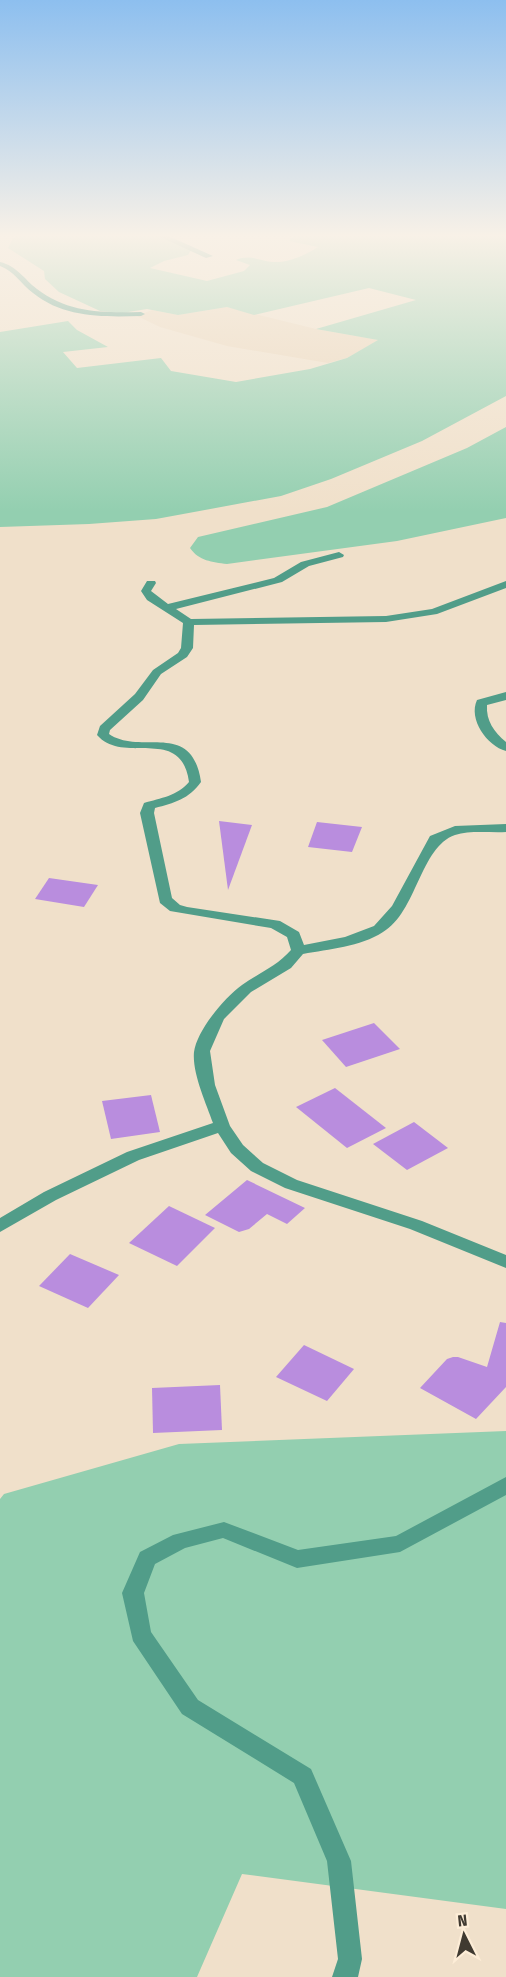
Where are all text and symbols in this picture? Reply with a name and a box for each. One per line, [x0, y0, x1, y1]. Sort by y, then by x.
north arrow [434, 1905, 494, 1965]
text: N [457, 1911, 468, 1931]

